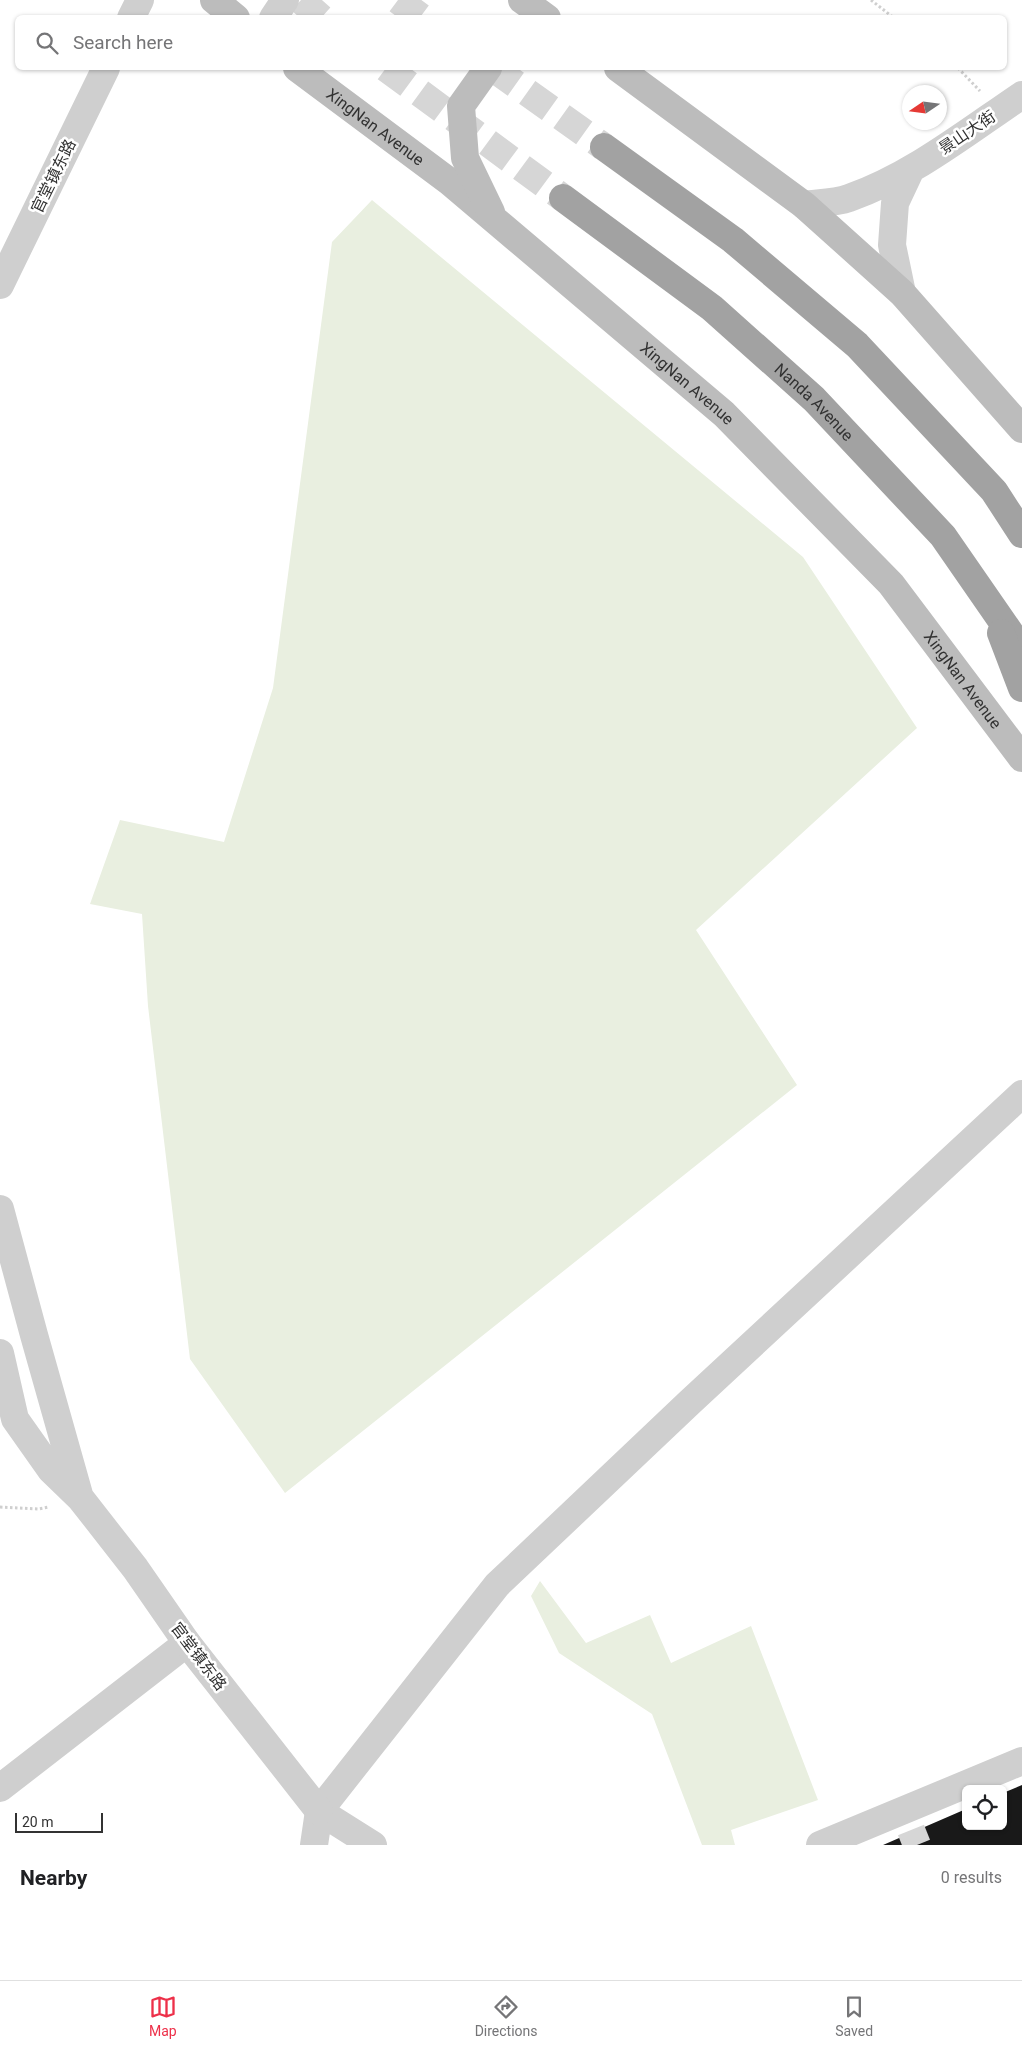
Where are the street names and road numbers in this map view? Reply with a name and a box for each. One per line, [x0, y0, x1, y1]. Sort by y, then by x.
street label: XingNan Avenue [323, 84, 428, 170]
street label: 景山大街 [935, 107, 999, 158]
street label: 官堂镇东路 [27, 136, 80, 216]
street label: XingNan Avenue [636, 338, 738, 429]
street label: Nanda Avenue [770, 359, 857, 445]
street label: XingNan Avenue [920, 628, 1005, 733]
street label: 官堂镇东路 [167, 1619, 230, 1694]

